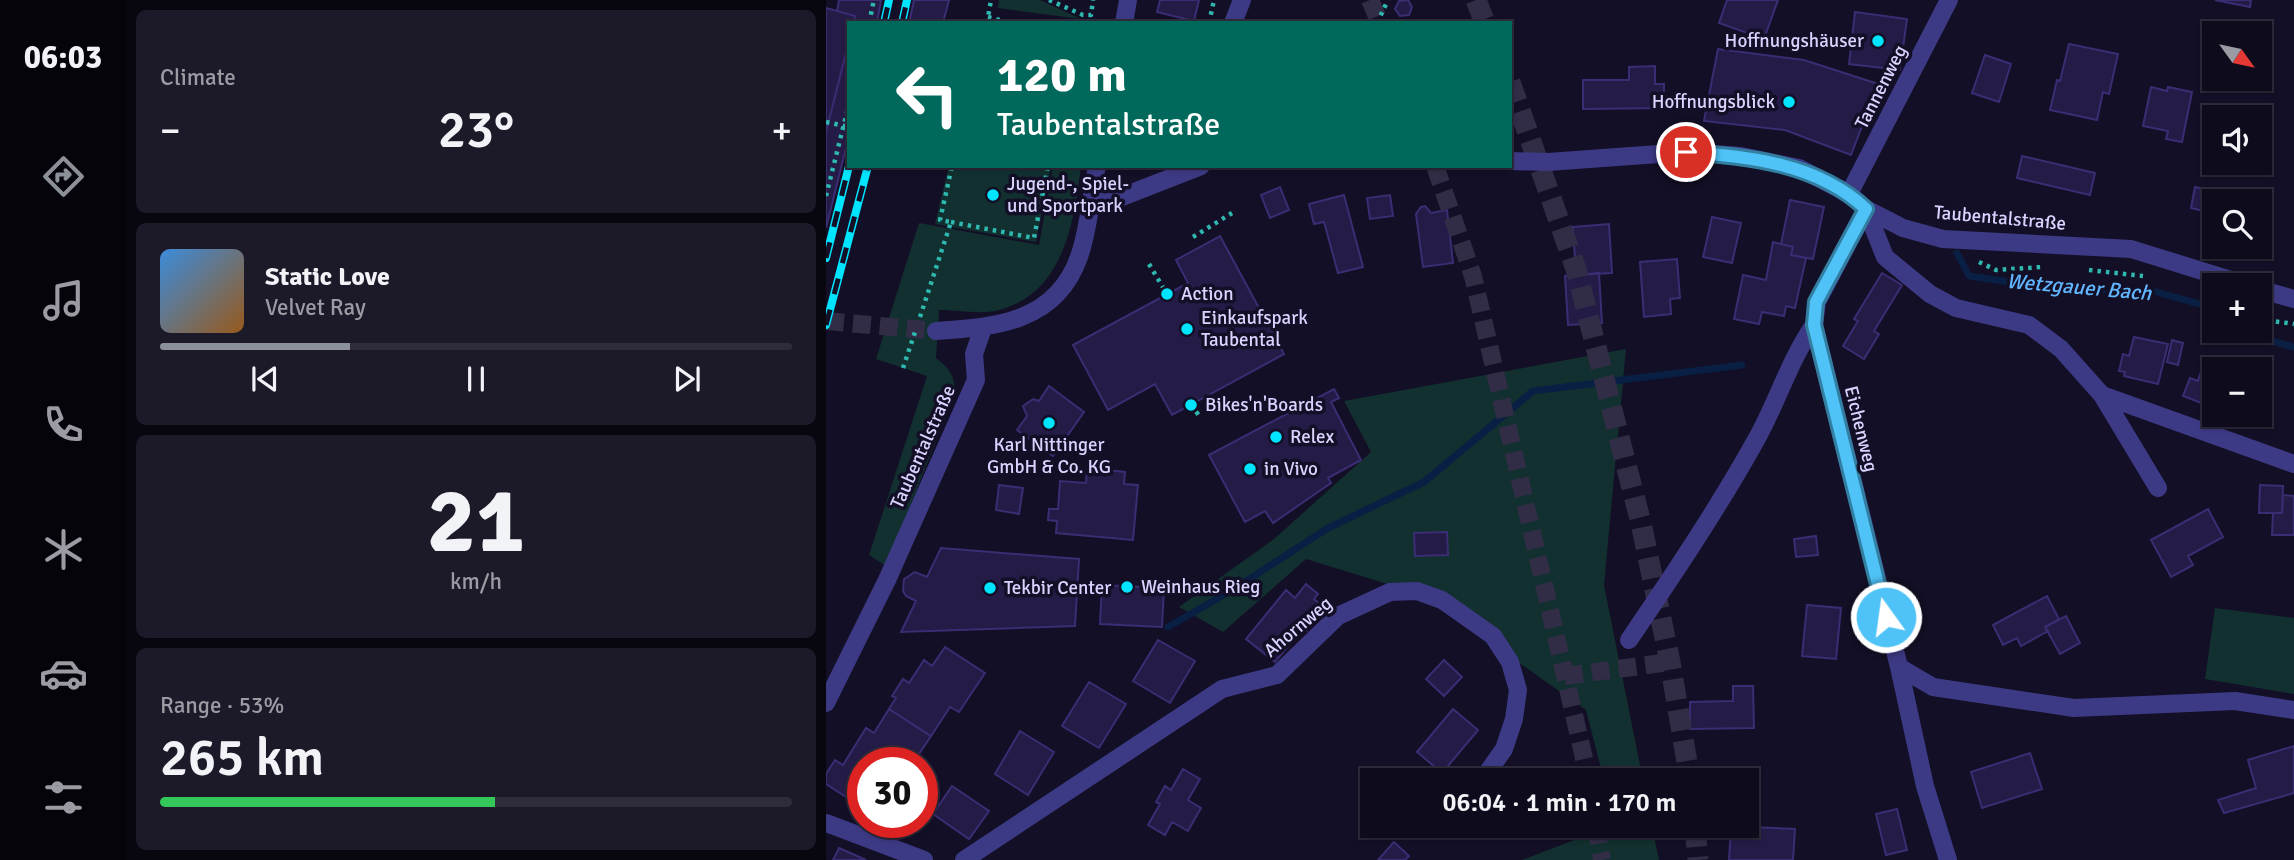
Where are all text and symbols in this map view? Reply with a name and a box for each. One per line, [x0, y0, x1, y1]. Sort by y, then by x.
north arrow [2202, 21, 2272, 91]
map controls [2202, 21, 2272, 427]
place label: Hoffnungshäuser [1725, 29, 1864, 53]
marker: Hoffnungshäuser [1870, 33, 1886, 49]
text: 06:03 [24, 38, 102, 77]
street label: Tannenweg [1850, 41, 1912, 133]
text: 120 m [997, 45, 1127, 105]
icon: left [882, 49, 973, 140]
text: Climate [160, 63, 236, 92]
place label: Hoffnungsblick [1652, 90, 1775, 114]
marker: Hoffnungsblick [1781, 94, 1797, 110]
text: 23° [438, 98, 514, 162]
text: Taubentalstraße [997, 105, 1220, 144]
button: sound [2202, 105, 2272, 175]
text: − [160, 107, 181, 154]
text: + [771, 107, 792, 154]
pin [1656, 122, 1716, 182]
icon: arrive [1667, 133, 1705, 171]
icon: directions [39, 152, 88, 201]
place label: Jugend-, Spiel- und Sportpark [1007, 172, 1129, 218]
marker: Jugend-, Spiel- und Sportpark [985, 187, 1001, 203]
button: search [2202, 189, 2272, 259]
street label: Taubentalstraße [1933, 200, 2067, 236]
text: Static Love [265, 261, 390, 293]
water label: Wetzgauer Bach [2006, 268, 2153, 306]
button: + [2202, 273, 2272, 343]
icon: music [39, 276, 88, 325]
place label: Action [1181, 282, 1234, 306]
marker: Action [1159, 286, 1175, 302]
text: Velvet Ray [265, 293, 366, 322]
place label: Einkaufspark Taubental [1201, 306, 1308, 352]
marker: Einkaufspark Taubental [1179, 321, 1195, 337]
button: − [2202, 357, 2272, 427]
icon: previous [246, 360, 284, 398]
icon: pause [457, 360, 495, 398]
icon: next [668, 360, 706, 398]
street label: Taubentalstraße [885, 382, 961, 512]
street label: Eichenweg [1839, 383, 1883, 475]
place label: Bikes'n'Boards [1205, 393, 1323, 417]
marker: Bikes'n'Boards [1183, 397, 1199, 413]
icon: phone [39, 400, 88, 449]
marker: Karl Nittinger GmbH & Co. KG [1041, 415, 1057, 431]
place label: Relex [1290, 425, 1335, 449]
marker: Relex [1268, 429, 1284, 445]
place label: Karl Nittinger GmbH & Co. KG [987, 433, 1111, 479]
place label: in Vivo [1264, 457, 1318, 481]
marker: in Vivo [1242, 461, 1258, 477]
text: 21 [427, 465, 525, 578]
icon: climate [39, 525, 88, 574]
text: km/h [450, 567, 502, 596]
place label: Weinhaus Rieg [1141, 575, 1260, 599]
place label: Tekbir Center [1004, 576, 1111, 600]
marker: Weinhaus Rieg [1119, 579, 1135, 595]
marker: Tekbir Center [982, 580, 998, 596]
position arrow [1849, 580, 1923, 654]
street label: Ahornweg [1259, 591, 1337, 663]
icon: car [39, 649, 88, 698]
text: Range · 53% [160, 691, 284, 720]
text: 265 km [160, 726, 324, 790]
speed limit sign: 30 [847, 747, 938, 838]
icon: filters [39, 773, 88, 822]
text: 06:04 · 1 min · 170 m [1443, 787, 1676, 819]

